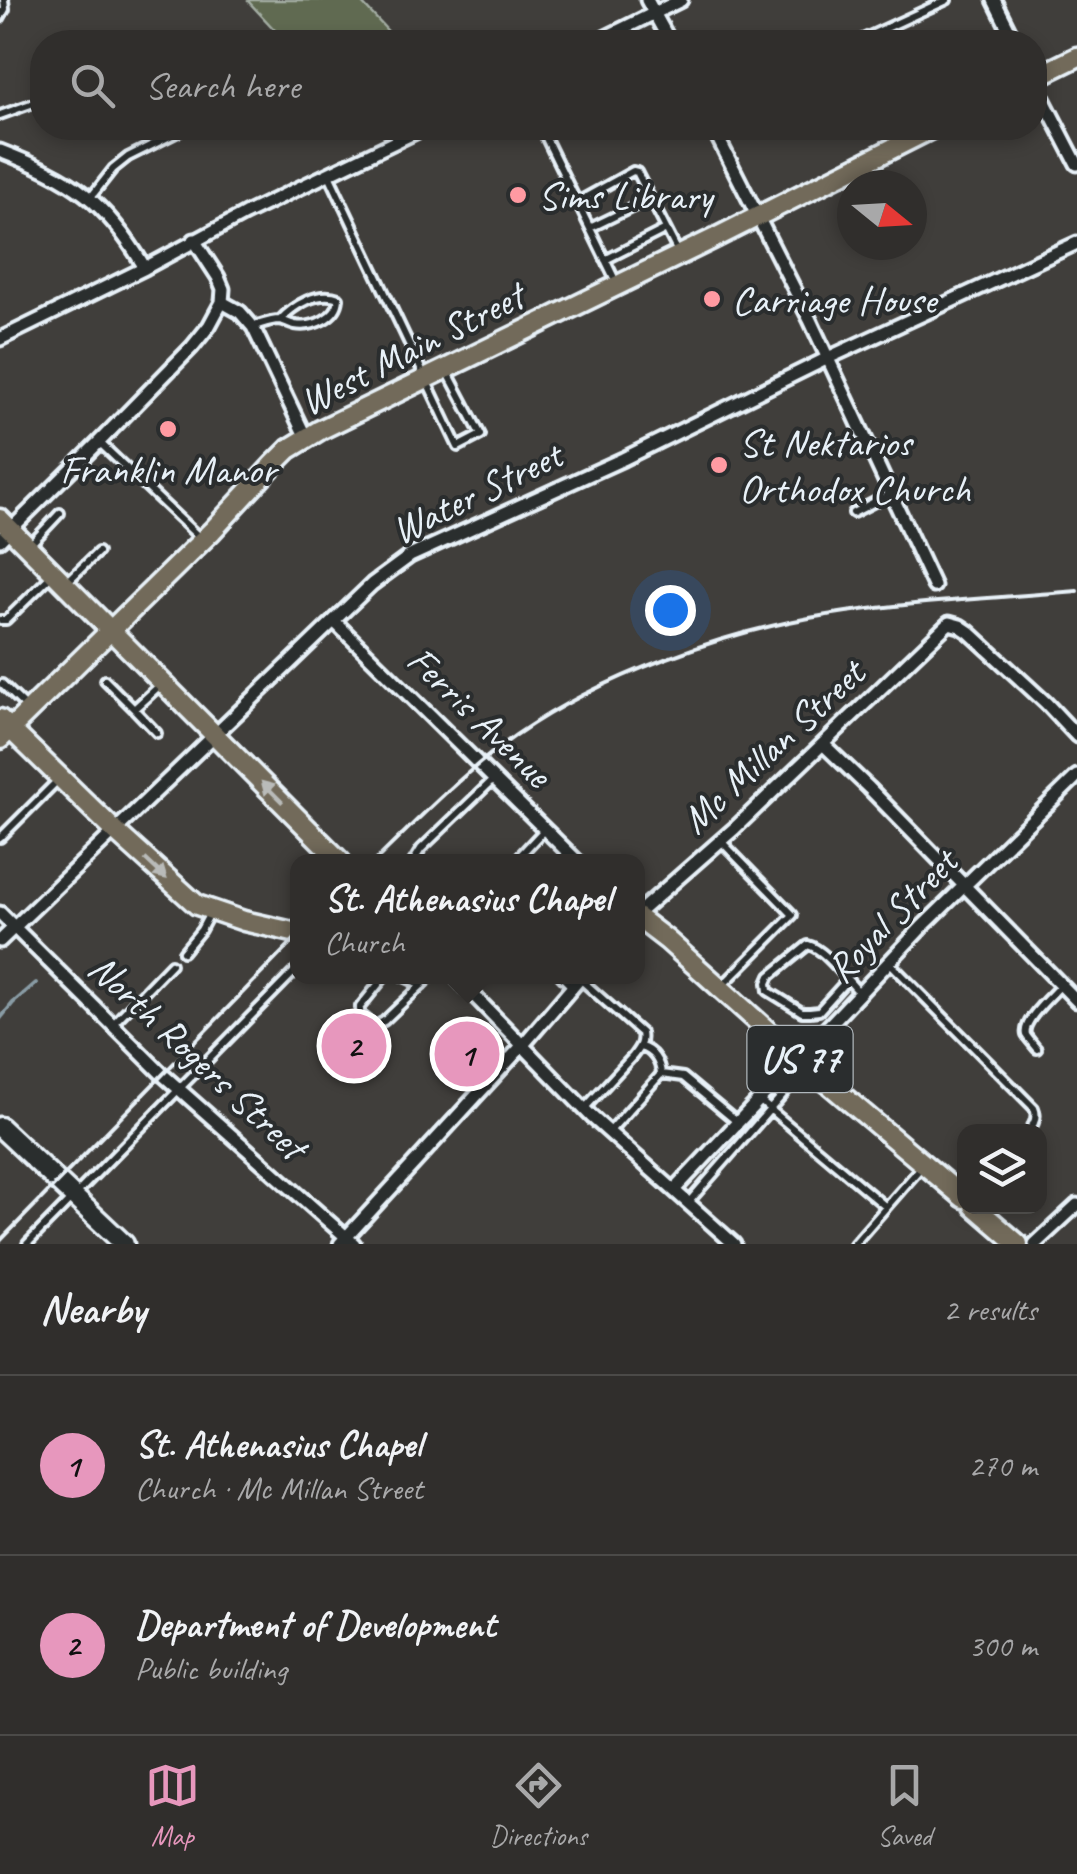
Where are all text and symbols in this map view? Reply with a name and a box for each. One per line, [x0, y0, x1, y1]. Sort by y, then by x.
search box [30, 30, 1047, 140]
icon: search [65, 58, 120, 113]
text: Search here [145, 62, 300, 109]
north arrow [837, 170, 927, 260]
place label: Sims Library [538, 171, 716, 221]
marker: Sims Library [507, 184, 529, 206]
street label: West Main Street [291, 269, 537, 427]
place label: Carriage House [732, 275, 939, 325]
marker: Carriage House [701, 288, 723, 310]
marker: Franklin Manor [157, 418, 179, 440]
place label: St Nektarios Orthodox Church [739, 418, 971, 514]
street label: Water Street [383, 429, 573, 555]
place label: Franklin Manor [60, 445, 279, 495]
marker: St Nektarios Orthodox Church [708, 454, 730, 476]
your location [645, 585, 696, 636]
street label: Ferris Avenue [396, 635, 564, 800]
street label: Mc Millan Street [671, 647, 878, 844]
one-way arrow [261, 781, 285, 805]
street label: Royal Street [816, 835, 970, 993]
popup [290, 854, 645, 984]
one-way arrow [144, 857, 168, 880]
text: St. Athenasius Chapel [324, 875, 611, 922]
text: Church [324, 922, 404, 963]
street label: North Rogers Street [78, 943, 321, 1174]
pin: 2 [322, 1008, 386, 1084]
pin: 1 [434, 1016, 500, 1092]
road number: US 77 [748, 1026, 852, 1092]
map controls [957, 1124, 1047, 1214]
button: layers [957, 1124, 1047, 1214]
text: Nearby [40, 1283, 146, 1336]
text: 2 results [943, 1289, 1037, 1330]
text: St. Athenasius Chapel [135, 1421, 422, 1468]
text: 1 [65, 1445, 80, 1486]
text: 270 m [968, 1445, 1037, 1486]
text: Church · Mc Millan Street [135, 1468, 423, 1509]
text: Department of Development [135, 1601, 496, 1648]
text: 2 [65, 1625, 80, 1666]
text: 300 m [968, 1625, 1037, 1666]
text: Public building [135, 1648, 287, 1689]
tab: Map [145, 1758, 200, 1853]
tab: Directions [490, 1758, 587, 1853]
tab: Saved [877, 1758, 932, 1853]

